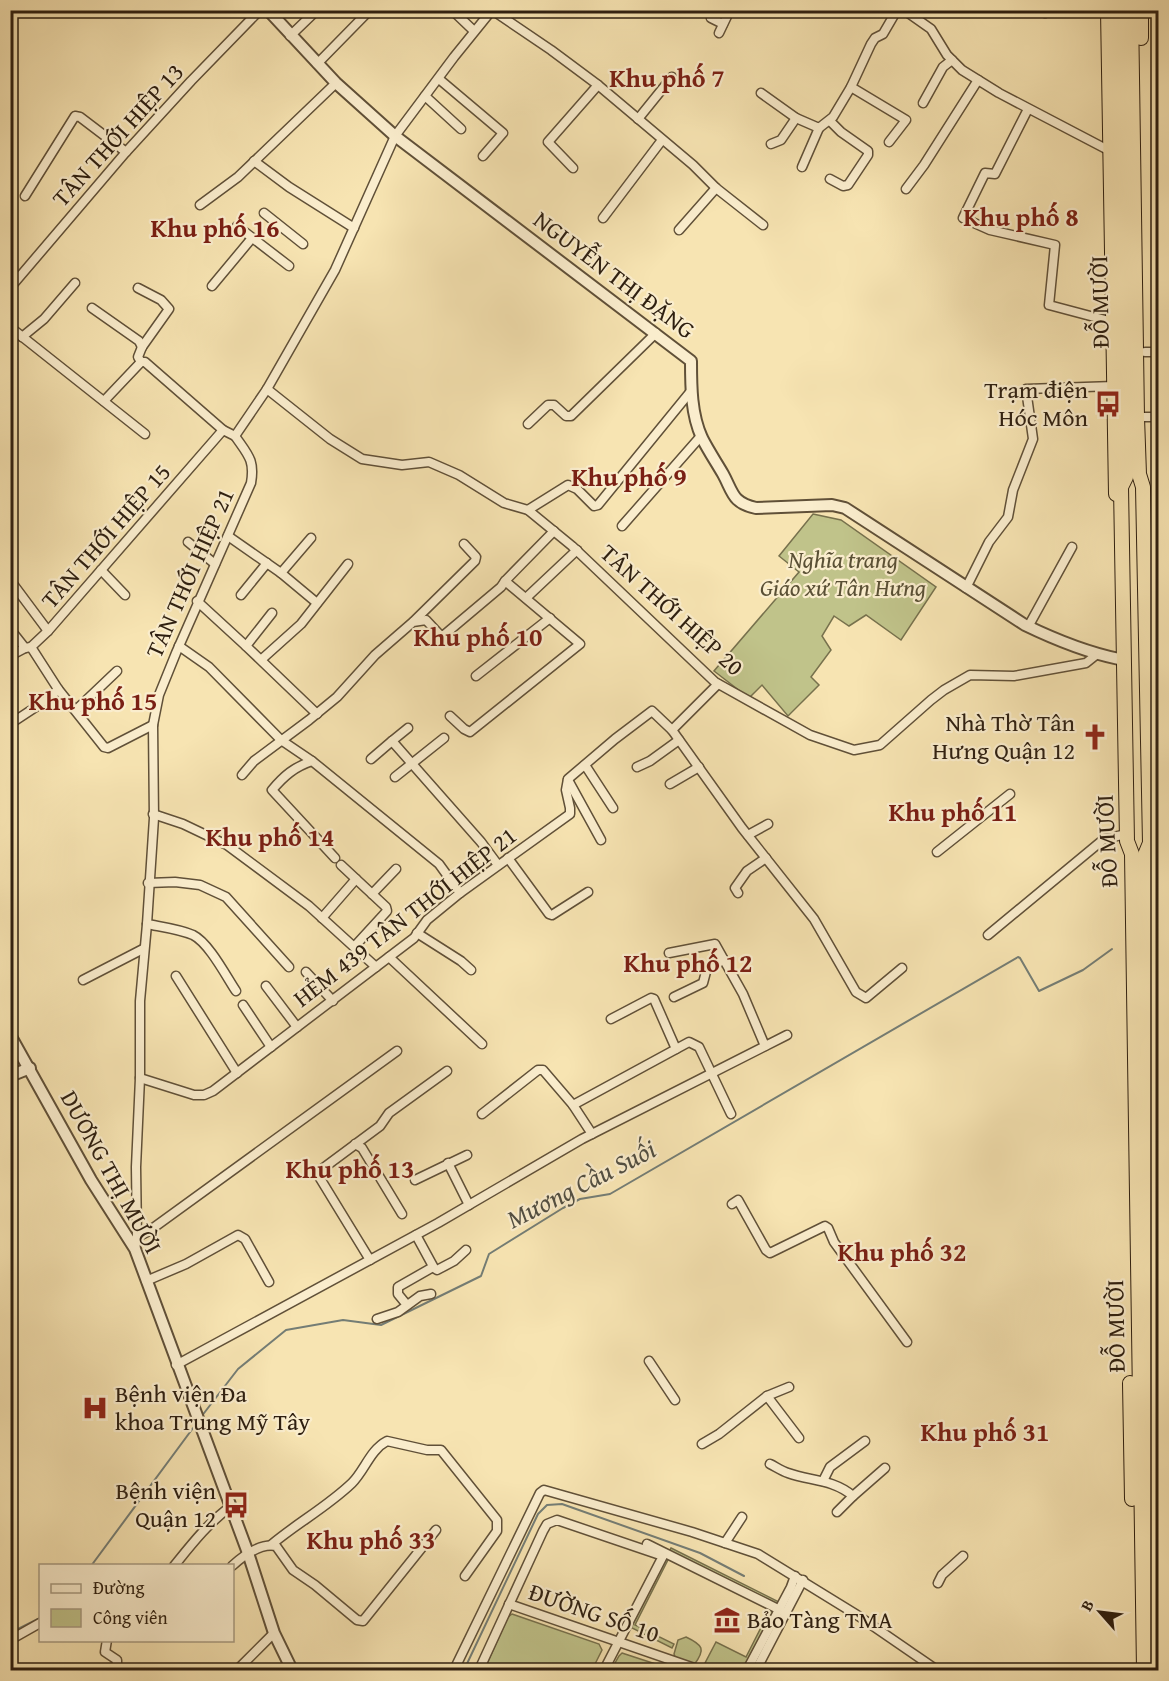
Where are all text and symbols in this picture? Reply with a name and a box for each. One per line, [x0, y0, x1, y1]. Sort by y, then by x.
street label: TÂN THỚI HIỆP 13 [44, 55, 192, 214]
district label: Khu phố 7 [609, 58, 725, 97]
district label: Khu phố 8 [963, 197, 1079, 236]
street label: NGUYỄN THỊ ĐẶNG [526, 202, 702, 347]
district label: Khu phố 16 [150, 208, 280, 247]
street label: ĐỖ MƯỜI [1081, 255, 1118, 349]
place label: Trạm điện Hóc Môn [984, 372, 1089, 435]
bus stop icon: Trạm điện Hóc Môn [1093, 389, 1123, 419]
street label: TÂN THỚI HIỆP 15 [33, 455, 179, 616]
district label: Khu phố 9 [571, 457, 687, 496]
street label: TÂN THỚI HIỆP 21 [136, 482, 243, 663]
street label: TÂN THỚI HIỆP 20 [593, 536, 752, 684]
park label: Nghĩa trang Giáo xứ Tân Hưng [760, 542, 926, 605]
district label: Khu phố 10 [413, 617, 543, 656]
district label: Khu phố 15 [28, 681, 158, 720]
place label: Nhà Thờ Tân Hưng Quận 12 [932, 705, 1076, 768]
church icon: Nhà Thờ Tân Hưng Quận 12 [1080, 722, 1110, 752]
district label: Khu phố 11 [888, 792, 1018, 831]
street label: ĐỖ MƯỜI [1087, 794, 1126, 888]
district label: Khu phố 14 [205, 817, 335, 856]
street label: HẺM 439 TÂN THỚI HIỆP 21 [285, 818, 524, 1015]
district label: Khu phố 12 [623, 943, 753, 982]
street label: DƯƠNG THỊ MƯỜI [52, 1084, 171, 1260]
water label: Mương Cầu Suối [499, 1129, 662, 1238]
district label: Khu phố 13 [285, 1149, 415, 1188]
district label: Khu phố 32 [837, 1232, 967, 1271]
street label: ĐỖ MƯỜI [1097, 1279, 1134, 1373]
place label: Bệnh viện Đa khoa Trung Mỹ Tây [115, 1376, 310, 1439]
hospital icon: Bệnh viện Đa khoa Trung Mỹ Tây [80, 1393, 110, 1423]
district label: Khu phố 31 [920, 1412, 1050, 1451]
place label: Bệnh viện Quận 12 [115, 1473, 217, 1536]
bus stop icon: Bệnh viện Quận 12 [221, 1490, 251, 1520]
district label: Khu phố 33 [306, 1520, 436, 1559]
legend [39, 1564, 234, 1642]
text: Đường [93, 1574, 144, 1601]
street label: ĐƯỜNG SỐ 10 [524, 1574, 664, 1651]
north arrow [1070, 1582, 1130, 1642]
text: B [1074, 1595, 1100, 1615]
place label: Bảo Tàng TMA [747, 1602, 893, 1637]
text: Công viên [93, 1604, 168, 1631]
museum icon: Bảo Tàng TMA [712, 1605, 742, 1635]

